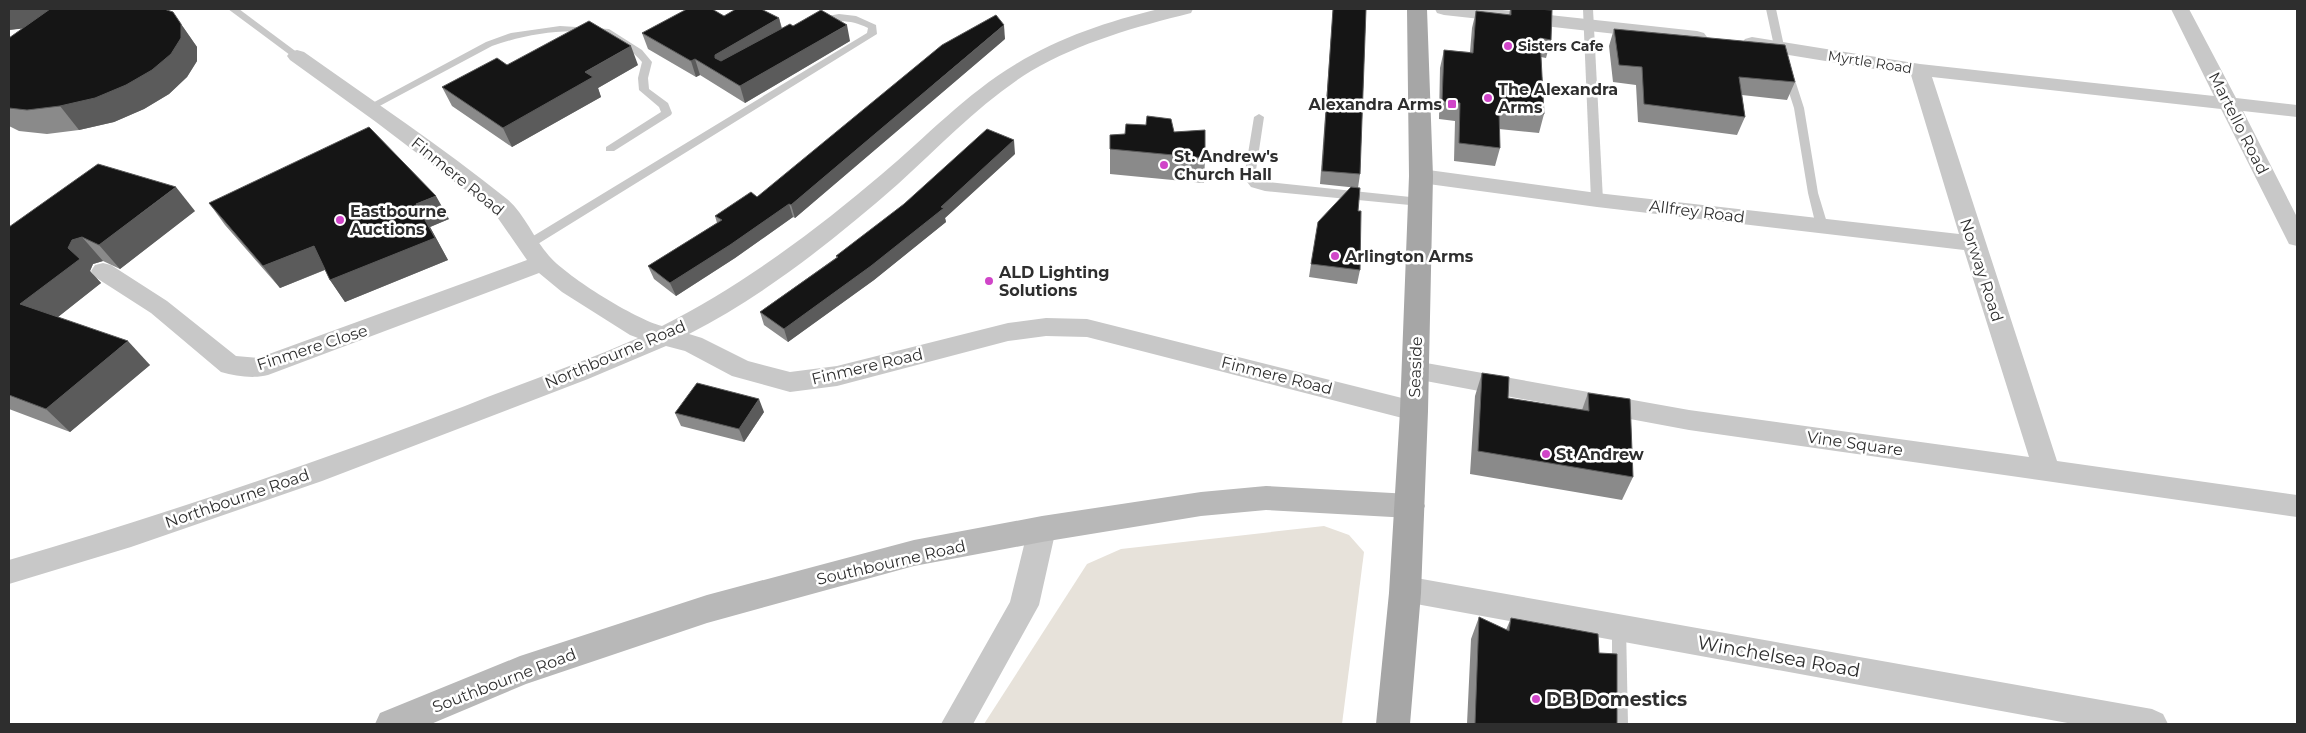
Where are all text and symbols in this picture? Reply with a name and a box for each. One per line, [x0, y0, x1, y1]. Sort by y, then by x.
place label: Sisters Cafe [1518, 37, 1604, 55]
marker: Sisters Cafe [1502, 40, 1514, 52]
street label: Myrtle Road [1827, 46, 1913, 78]
street label: Martello Road [2205, 69, 2272, 177]
place label: The Alexandra Arms [1497, 80, 1618, 117]
marker: The Alexandra Arms [1482, 92, 1494, 104]
place label: Alexandra Arms [1308, 95, 1442, 114]
marker: Alexandra Arms [1446, 98, 1458, 110]
street label: Finmere Road [407, 133, 508, 220]
place label: St. Andrew's Church Hall [1174, 147, 1279, 184]
marker: St. Andrew's Church Hall [1158, 159, 1170, 171]
street label: Allfrey Road [1648, 196, 1746, 227]
place label: Eastbourne Auctions [349, 202, 447, 239]
marker: Eastbourne Auctions [334, 214, 346, 226]
street label: Norway Road [1956, 216, 2007, 324]
place label: Arlington Arms [1344, 247, 1474, 266]
marker: Arlington Arms [1329, 250, 1341, 262]
place label: ALD Lighting Solutions [998, 263, 1110, 300]
marker: ALD Lighting Solutions [983, 275, 995, 287]
street label: Northbourne Road [542, 316, 689, 393]
street label: Finmere Close [254, 321, 370, 374]
street label: Seaside [1405, 336, 1426, 398]
street label: Finmere Road [810, 344, 925, 389]
street label: Finmere Road [1219, 353, 1334, 398]
street label: Vine Square [1806, 427, 1904, 460]
place label: St Andrew [1556, 445, 1644, 464]
marker: St Andrew [1540, 448, 1552, 460]
street label: Northbourne Road [162, 465, 312, 532]
street label: Southbourne Road [815, 536, 967, 589]
street label: Winchelsea Road [1696, 631, 1862, 682]
street label: Southbourne Road [430, 644, 579, 717]
place label: DB Domestics [1546, 688, 1687, 711]
marker: DB Domestics [1530, 693, 1542, 705]

